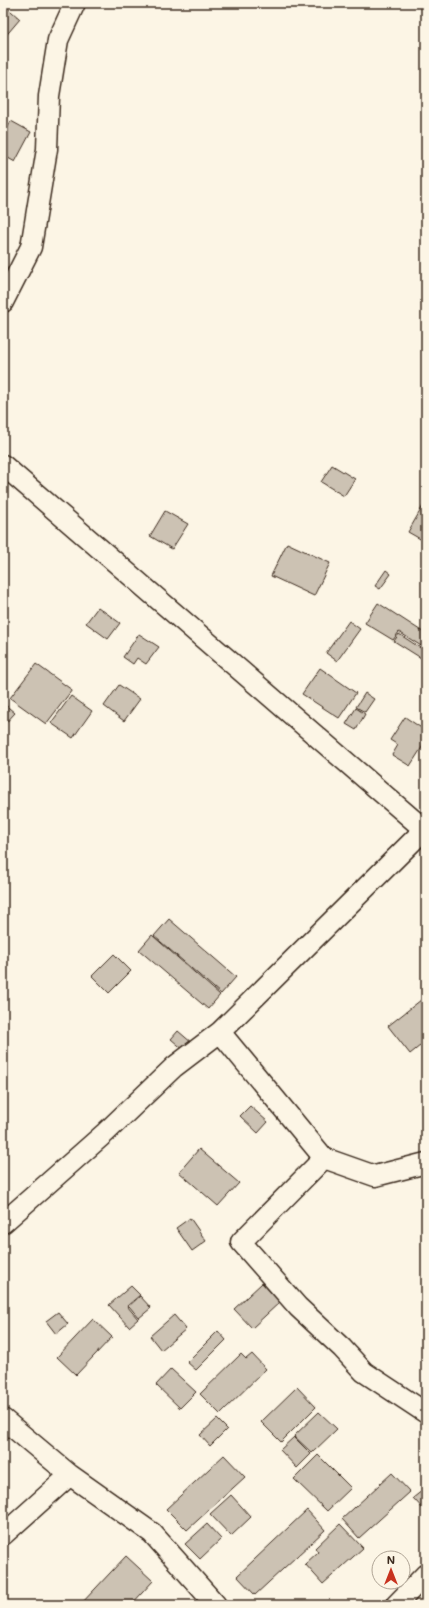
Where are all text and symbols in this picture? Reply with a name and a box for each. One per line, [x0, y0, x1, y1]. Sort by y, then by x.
north arrow [371, 1550, 411, 1590]
text: N [387, 1552, 395, 1567]

